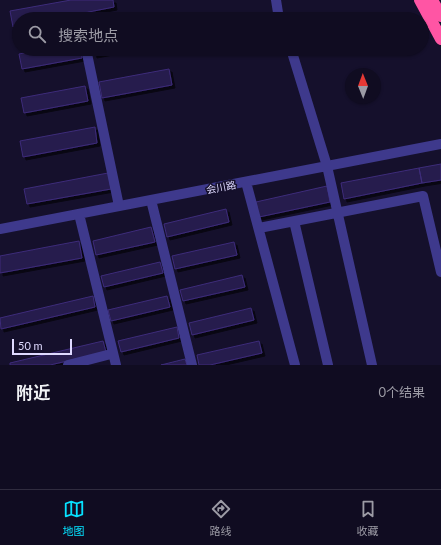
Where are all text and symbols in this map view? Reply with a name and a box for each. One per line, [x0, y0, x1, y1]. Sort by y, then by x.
search box [12, 12, 429, 56]
icon: search [26, 23, 48, 45]
text: 搜索地点 [58, 26, 118, 44]
north arrow [345, 68, 381, 104]
street label: 会川路 [205, 178, 237, 196]
scale bar [12, 337, 72, 356]
text: 50 m [18, 339, 43, 352]
text: 附近 [16, 382, 50, 403]
text: 0个结果 [378, 384, 425, 400]
tab: 地图 [63, 498, 85, 538]
tab: 路线 [210, 498, 232, 538]
tab: 收藏 [357, 498, 379, 538]

